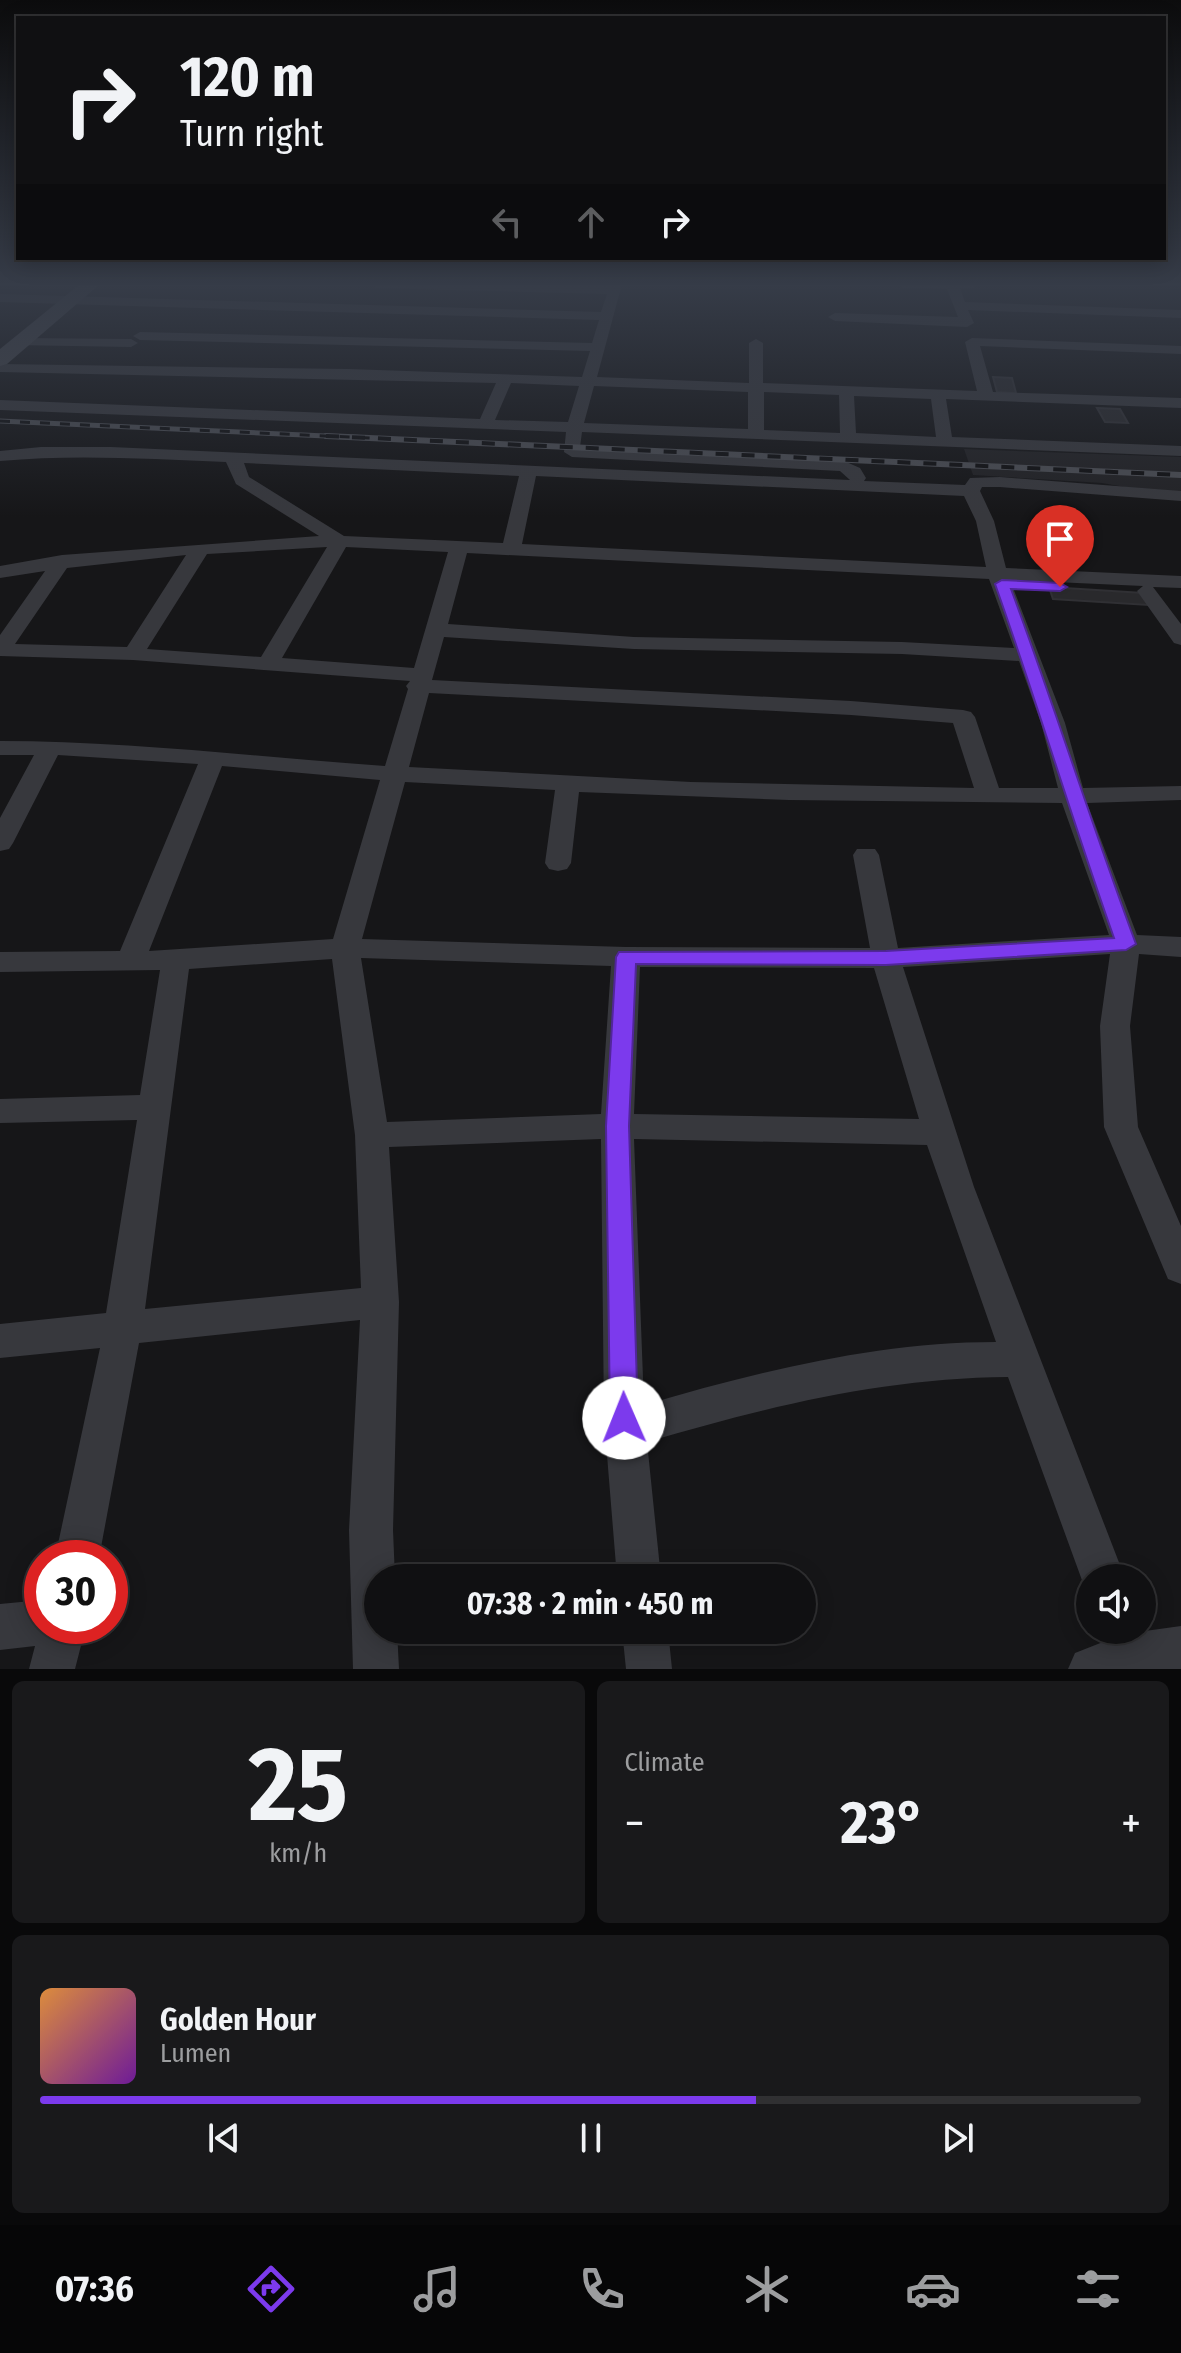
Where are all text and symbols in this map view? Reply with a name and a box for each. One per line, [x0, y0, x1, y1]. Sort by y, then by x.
text: 120 m [180, 44, 315, 111]
icon: right [48, 48, 152, 152]
text: Turn right [180, 112, 323, 156]
icon: left [485, 200, 529, 244]
icon: ahead [569, 200, 613, 244]
icon: right [653, 200, 697, 244]
pin [1026, 505, 1094, 587]
icon: arrive [1038, 517, 1082, 561]
position arrow [582, 1376, 666, 1460]
speed limit sign: 30 [24, 1540, 128, 1644]
map controls [1076, 1564, 1156, 1644]
button: sound [1076, 1564, 1156, 1644]
text: 07:38 · 2 min · 450 m [467, 1586, 713, 1622]
text: 25 [249, 1723, 348, 1848]
text: Climate [625, 1747, 705, 1778]
text: 23° [841, 1787, 925, 1859]
text: − [625, 1797, 644, 1850]
text: + [1121, 1797, 1141, 1850]
text: km/h [269, 1838, 327, 1869]
text: Golden Hour [160, 2002, 316, 2038]
text: Lumen [160, 2038, 231, 2069]
icon: previous [202, 2116, 246, 2160]
icon: pause [569, 2116, 613, 2160]
icon: next [936, 2116, 980, 2160]
icon: directions [243, 2261, 299, 2317]
icon: music [409, 2261, 465, 2317]
icon: phone [574, 2261, 630, 2317]
icon: climate [739, 2261, 795, 2317]
icon: car [905, 2261, 961, 2317]
icon: filters [1070, 2261, 1126, 2317]
text: 07:36 [55, 2267, 134, 2311]

